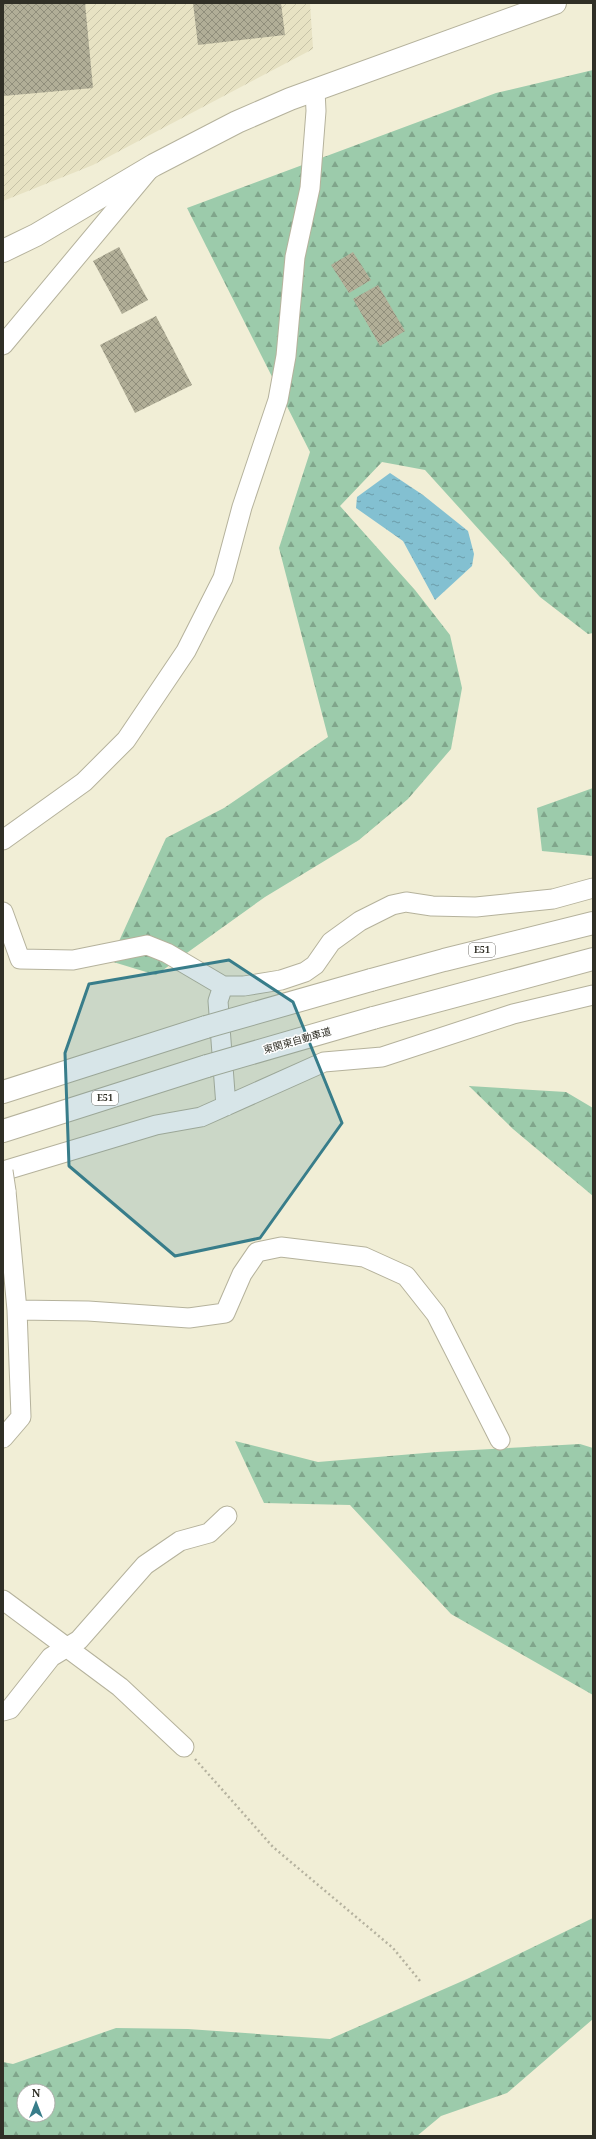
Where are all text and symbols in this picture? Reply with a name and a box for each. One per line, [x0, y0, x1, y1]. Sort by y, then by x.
road number: E51 [469, 943, 495, 957]
street label: 東関東自動車道 [261, 1024, 333, 1056]
road number: E51 [92, 1091, 118, 1105]
north arrow [16, 2083, 56, 2123]
text: N [32, 2085, 41, 2100]

